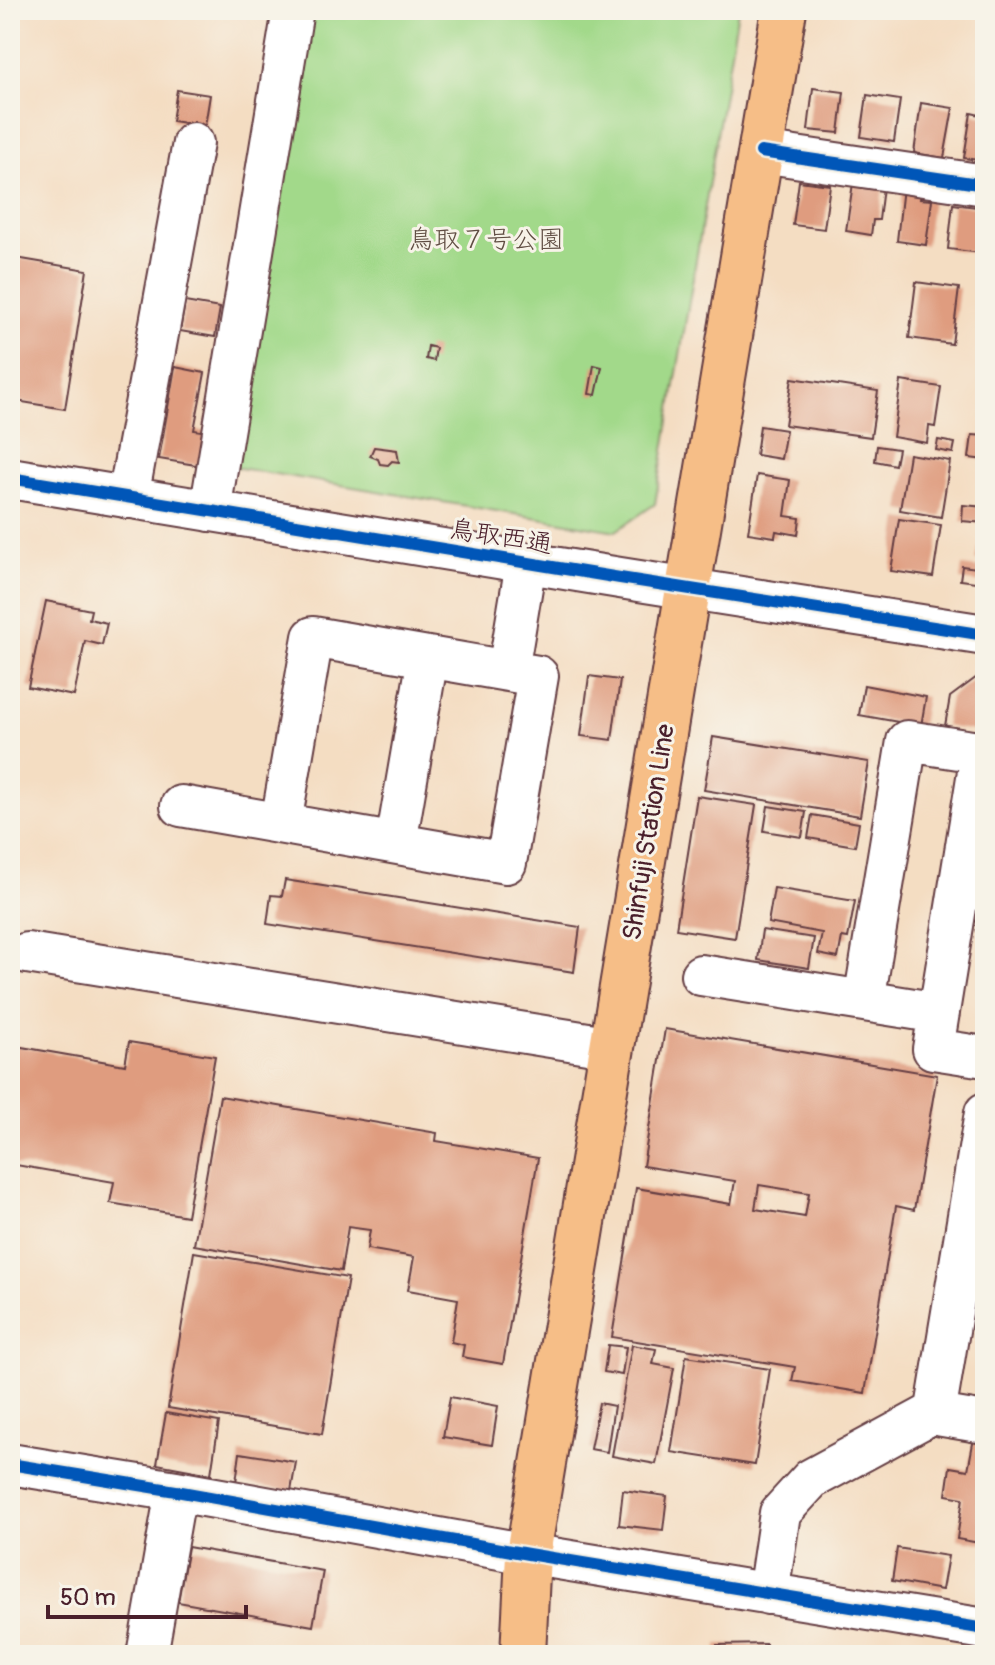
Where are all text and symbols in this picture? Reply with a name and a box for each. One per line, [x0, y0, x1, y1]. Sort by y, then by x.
park label: 鳥取７号公園 [408, 224, 564, 256]
street label: 鳥取西通 [447, 513, 555, 561]
street label: Shinfuji Station Line [616, 722, 682, 942]
scale bar [48, 1569, 246, 1619]
text: 50 m [60, 1583, 116, 1612]

